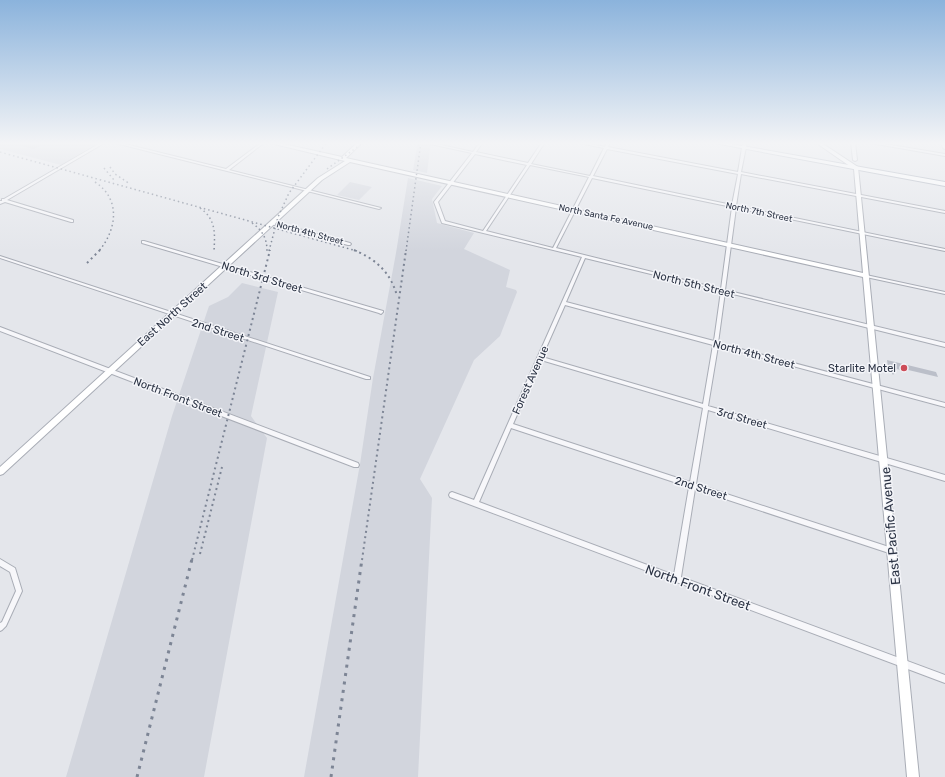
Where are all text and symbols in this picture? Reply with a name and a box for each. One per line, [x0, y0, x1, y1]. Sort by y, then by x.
street label: North 7th Street [725, 200, 794, 224]
street label: North Santa Fe Avenue [558, 202, 654, 232]
street label: North 4th Street [275, 219, 345, 247]
street label: North 3rd Street [220, 259, 304, 296]
street label: North 5th Street [652, 268, 737, 301]
street label: East North Street [135, 279, 210, 349]
street label: 2nd Street [190, 316, 246, 345]
street label: North 4th Street [712, 337, 797, 372]
street label: Forest Avenue [510, 344, 551, 417]
place label: Starlite Motel [828, 362, 896, 375]
marker: Starlite Motel [899, 363, 909, 373]
street label: North Front Street [132, 375, 225, 421]
street label: 3rd Street [715, 405, 769, 432]
street label: East Pacific Avenue [878, 466, 903, 586]
street label: 2nd Street [673, 474, 729, 503]
street label: North Front Street [643, 561, 753, 613]

